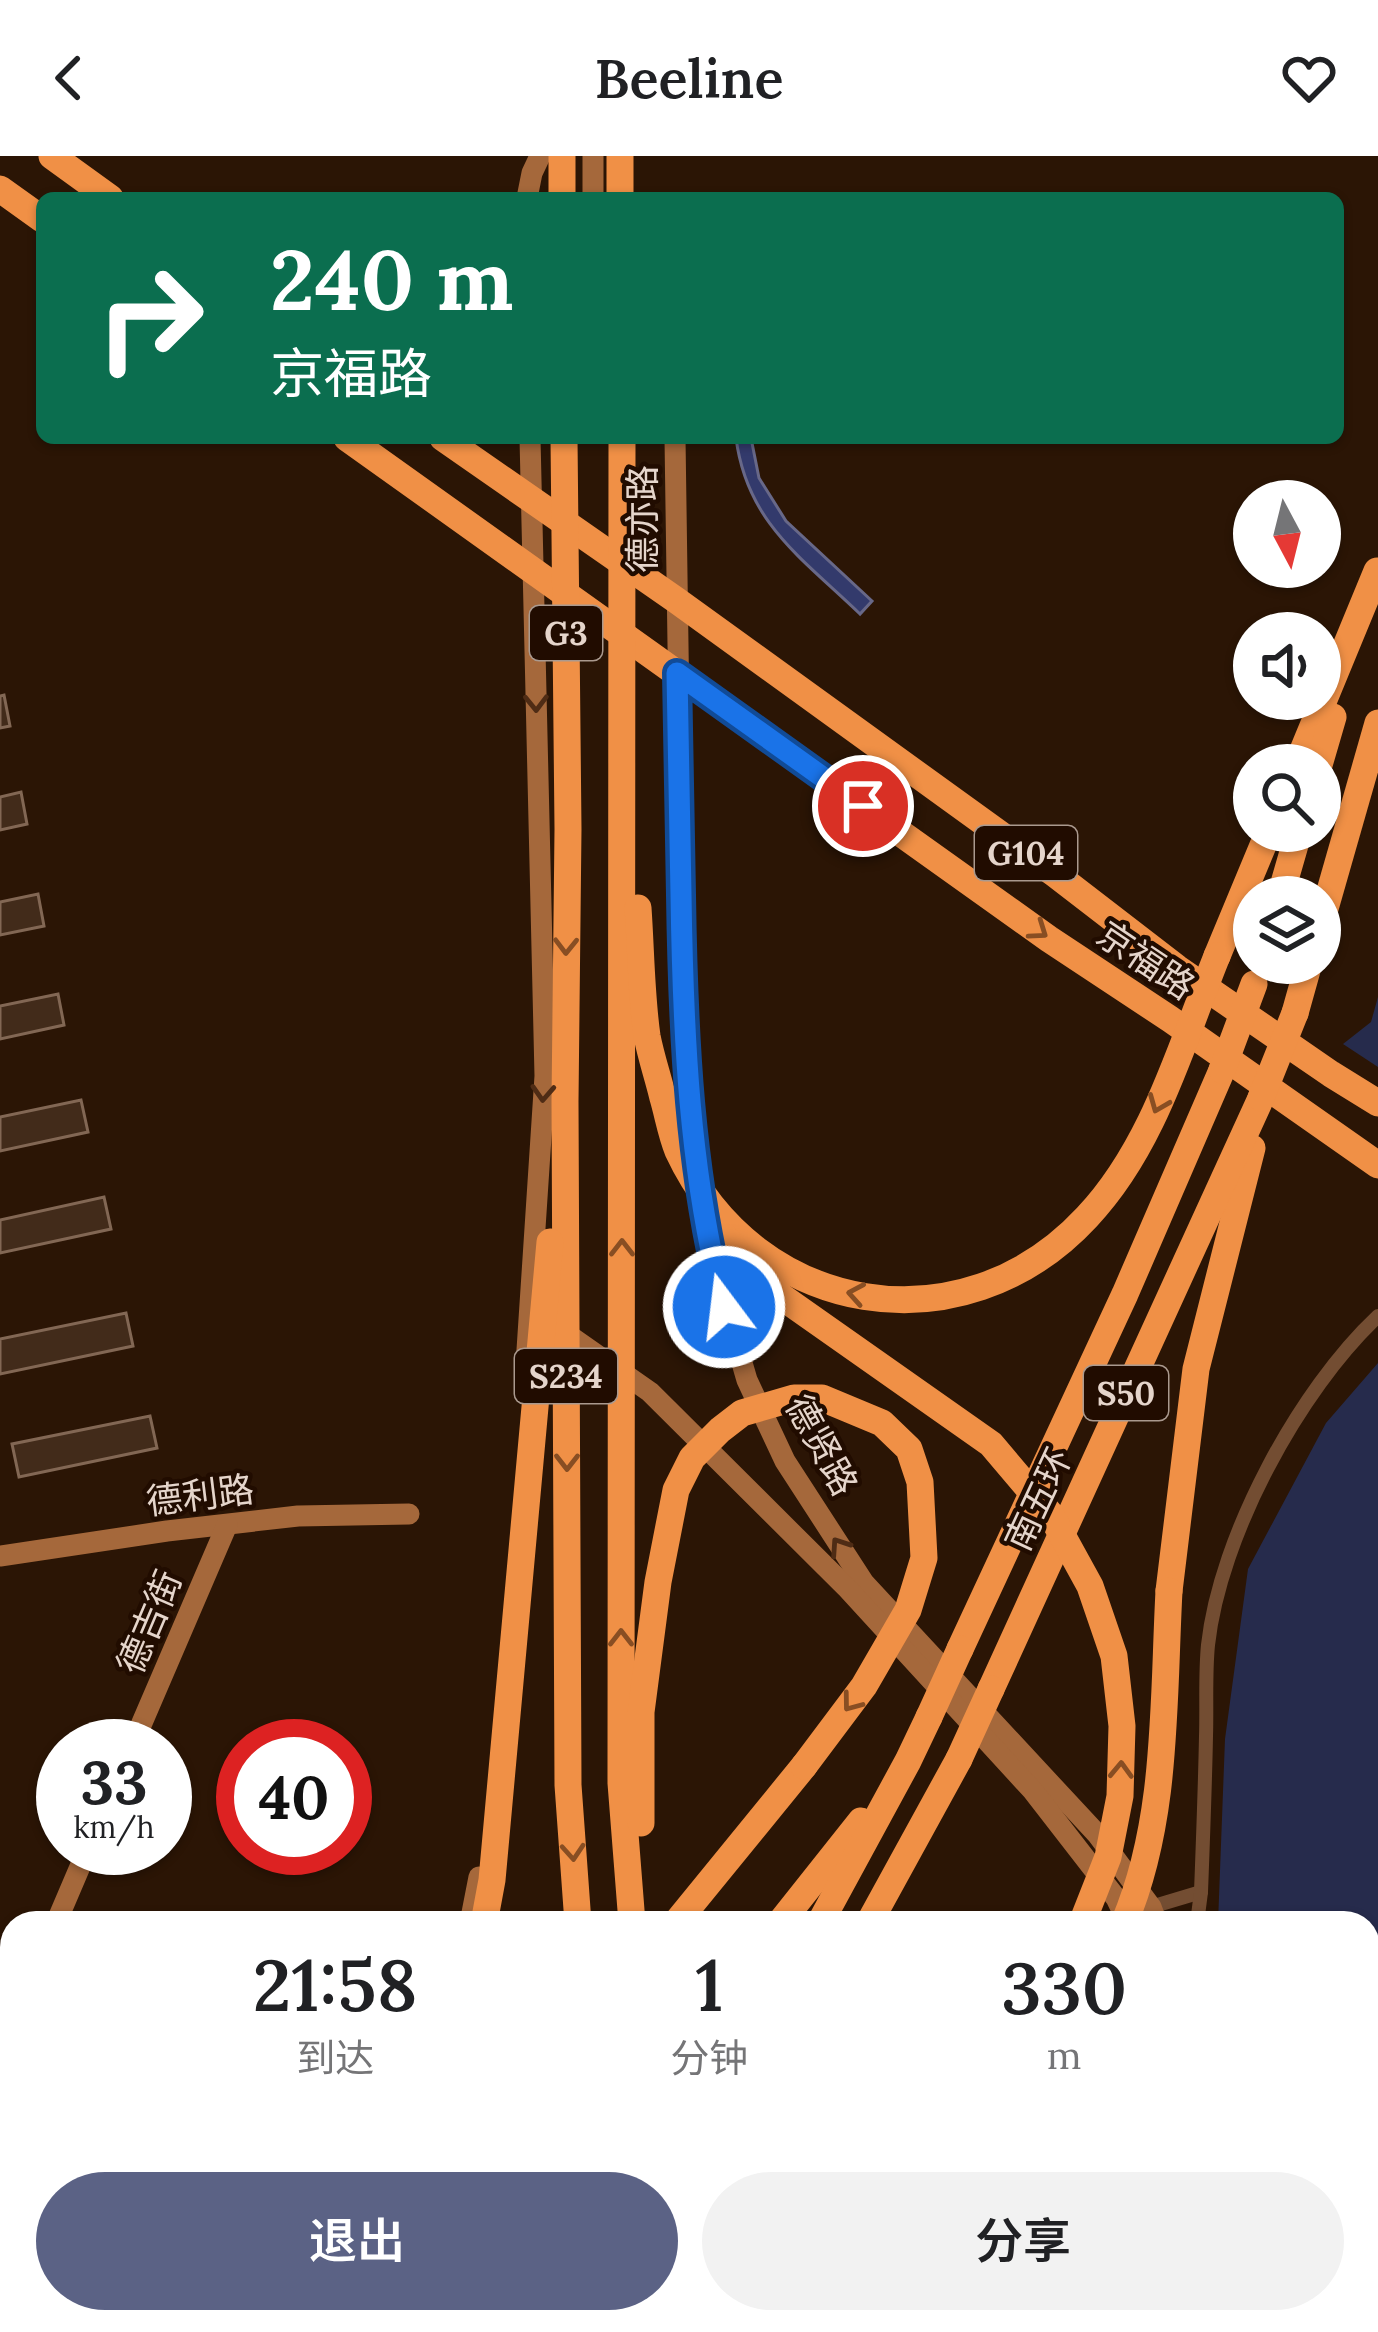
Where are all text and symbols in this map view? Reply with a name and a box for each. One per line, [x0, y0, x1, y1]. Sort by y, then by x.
text: Beeline [594, 44, 784, 113]
icon: back [36, 45, 102, 111]
icon: heart [1276, 45, 1342, 111]
text: 240 m [270, 225, 514, 333]
icon: right [72, 240, 228, 396]
text: 京福路 [270, 339, 432, 408]
street label: 德亦路 [619, 465, 665, 573]
north arrow [1233, 480, 1341, 588]
map controls [1233, 480, 1341, 984]
road number: G3 [530, 606, 602, 660]
button: sound [1233, 612, 1341, 720]
one-way arrow [522, 694, 548, 713]
button: search [1233, 744, 1341, 852]
pin [812, 755, 914, 857]
icon: arrive [830, 773, 896, 839]
road number: G104 [975, 826, 1077, 880]
button: layers [1233, 876, 1341, 984]
street label: 京福路 [1088, 911, 1204, 1009]
one-way arrow [1026, 917, 1048, 939]
one-way arrow [554, 937, 580, 956]
one-way arrow [530, 1084, 556, 1103]
one-way arrow [1147, 1092, 1172, 1113]
one-way arrow [609, 1238, 635, 1256]
position arrow [661, 1244, 787, 1370]
one-way arrow [846, 1283, 866, 1308]
road number: S234 [515, 1349, 617, 1403]
road number: S50 [1084, 1366, 1168, 1420]
street label: 德贤路 [776, 1387, 868, 1503]
street label: 南五环 [994, 1440, 1082, 1558]
one-way arrow [553, 1453, 579, 1472]
street label: 德利路 [144, 1466, 256, 1524]
one-way arrow [831, 1537, 853, 1559]
street label: 德吉街 [107, 1563, 191, 1681]
one-way arrow [608, 1628, 634, 1646]
one-way arrow [843, 1690, 865, 1711]
speed limit sign: 40 [216, 1719, 372, 1875]
text: 33 [80, 1744, 148, 1820]
one-way arrow [1107, 1760, 1133, 1779]
text: km/h [73, 1808, 155, 1846]
one-way arrow [560, 1842, 586, 1861]
text: 21:58 [253, 1939, 418, 2031]
text: 1 [695, 1939, 723, 2031]
text: 330 [1001, 1942, 1127, 2034]
text: m [1047, 2030, 1082, 2080]
text: 到达 [296, 2033, 374, 2083]
text: 分钟 [670, 2033, 748, 2083]
button: 退出 [36, 2172, 678, 2310]
button: 分享 [702, 2172, 1344, 2310]

